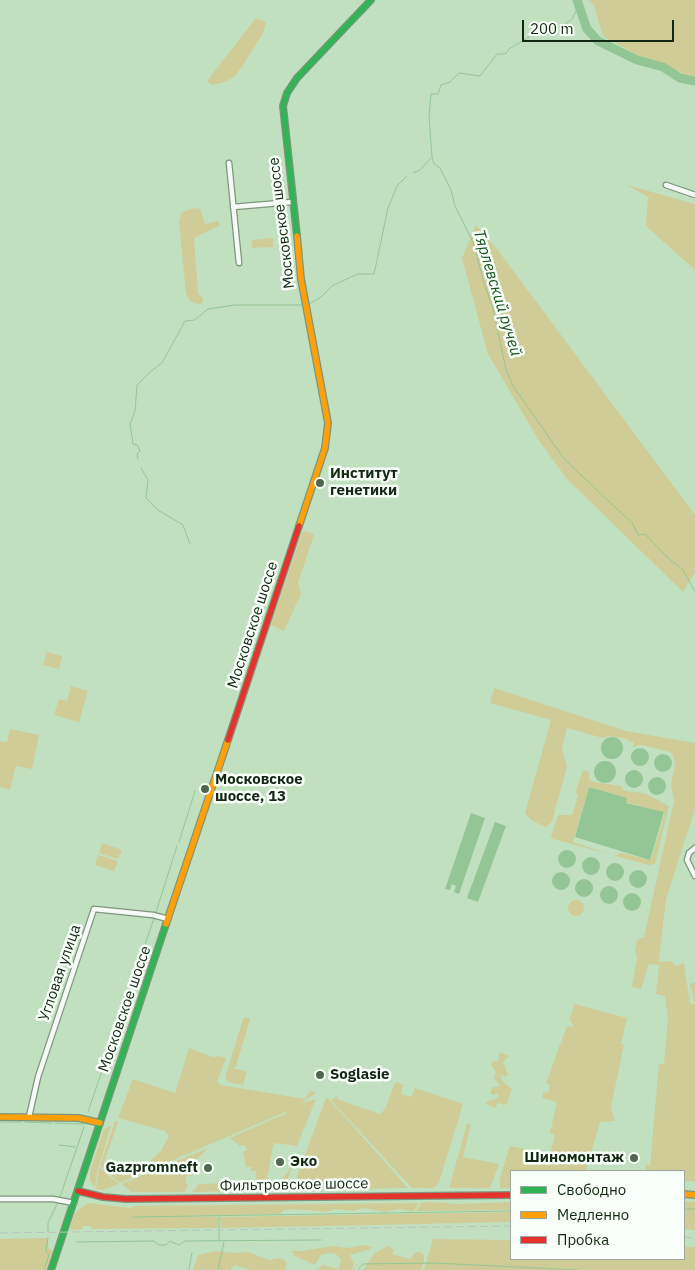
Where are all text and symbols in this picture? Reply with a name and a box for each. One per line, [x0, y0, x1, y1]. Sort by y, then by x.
scale bar [525, 10, 678, 42]
text: 200 m [530, 19, 574, 38]
street label: Московское шоссе [265, 156, 299, 290]
water label: Тярлевский ручей [469, 227, 525, 359]
place label: Институт генетики [330, 465, 398, 500]
marker: Институт генетики [314, 477, 326, 489]
street label: Московское шоссе [224, 559, 282, 691]
place label: Московское шоссе, 13 [215, 771, 303, 806]
marker: Московское шоссе, 13 [199, 783, 211, 795]
street label: Угловая улица [35, 922, 85, 1024]
street label: Московское шоссе [95, 944, 155, 1074]
place label: Soglasie [330, 1066, 389, 1084]
marker: Soglasie [314, 1069, 326, 1081]
place label: Шиномонтаж [524, 1149, 624, 1167]
marker: Шиномонтаж [628, 1152, 640, 1164]
place label: Эко [290, 1153, 317, 1171]
marker: Эко [274, 1156, 286, 1168]
place label: Gazpromneft [105, 1159, 198, 1177]
marker: Gazpromneft [202, 1162, 214, 1174]
legend [510, 1170, 685, 1260]
street label: Фильтровское шоссе [220, 1175, 368, 1195]
text: Свободно [557, 1180, 626, 1199]
text: Медленно [557, 1205, 629, 1224]
text: Пробка [557, 1230, 609, 1249]

